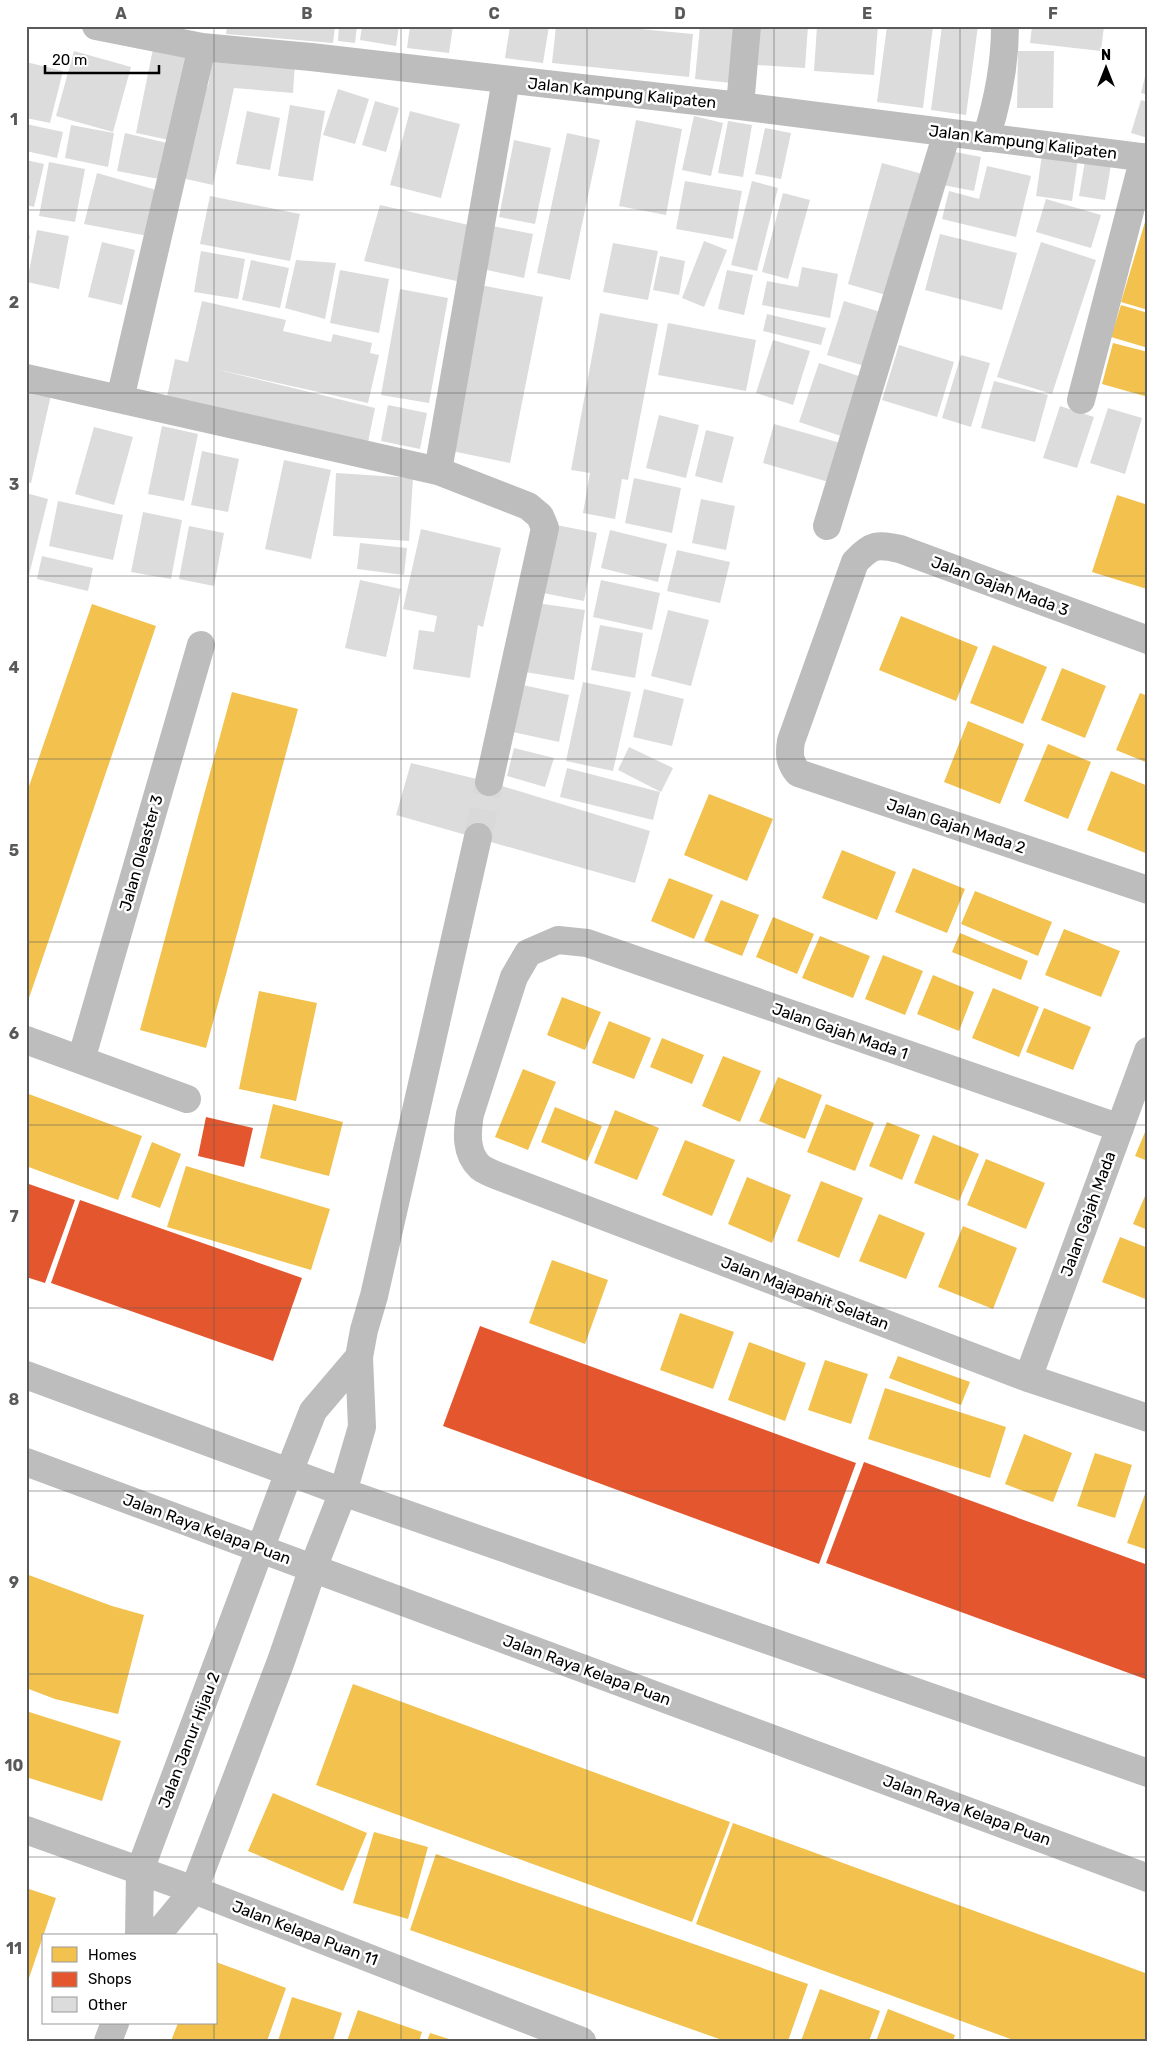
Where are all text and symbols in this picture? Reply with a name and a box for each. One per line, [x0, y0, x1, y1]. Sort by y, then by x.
text: A [115, 4, 127, 23]
text: B [301, 4, 313, 23]
text: C [488, 4, 500, 23]
text: D [674, 4, 686, 23]
text: E [862, 4, 872, 23]
text: F [1048, 4, 1058, 23]
scale bar [45, 42, 159, 74]
north arrow [1082, 42, 1132, 92]
text: N [1101, 47, 1111, 64]
text: 20 m [52, 51, 87, 69]
street label: Jalan Kampung Kalipaten [527, 74, 717, 112]
text: 1 [10, 110, 18, 129]
street label: Jalan Kampung Kalipaten [928, 121, 1118, 163]
text: 2 [9, 293, 19, 312]
text: 3 [9, 475, 19, 494]
street label: Jalan Gajah Mada 3 [929, 552, 1071, 620]
text: 4 [9, 658, 20, 677]
street label: Jalan Oleaster 3 [115, 793, 167, 913]
street label: Jalan Gajah Mada 2 [884, 795, 1028, 857]
text: 5 [9, 841, 19, 860]
street label: Jalan Gajah Mada 1 [770, 999, 910, 1063]
text: 6 [9, 1024, 19, 1043]
street label: Jalan Gajah Mada [1057, 1149, 1119, 1279]
text: 7 [9, 1207, 19, 1226]
street label: Jalan Majapahit Selatan [718, 1252, 892, 1334]
text: 8 [9, 1390, 20, 1409]
street label: Jalan Raya Kelapa Puan [120, 1490, 294, 1568]
text: 9 [9, 1573, 19, 1592]
street label: Jalan Raya Kelapa Puan [500, 1631, 674, 1709]
street label: Jalan Janur Hijau 2 [154, 1669, 224, 1811]
text: 10 [5, 1756, 24, 1775]
street label: Jalan Raya Kelapa Puan [880, 1771, 1054, 1849]
street label: Jalan Kelapa Puan 11 [230, 1896, 380, 1970]
legend [42, 1934, 218, 2024]
text: 11 [6, 1939, 22, 1958]
text: Homes [88, 1946, 137, 1964]
text: Shops [88, 1970, 132, 1988]
text: Other [88, 1996, 128, 2014]

